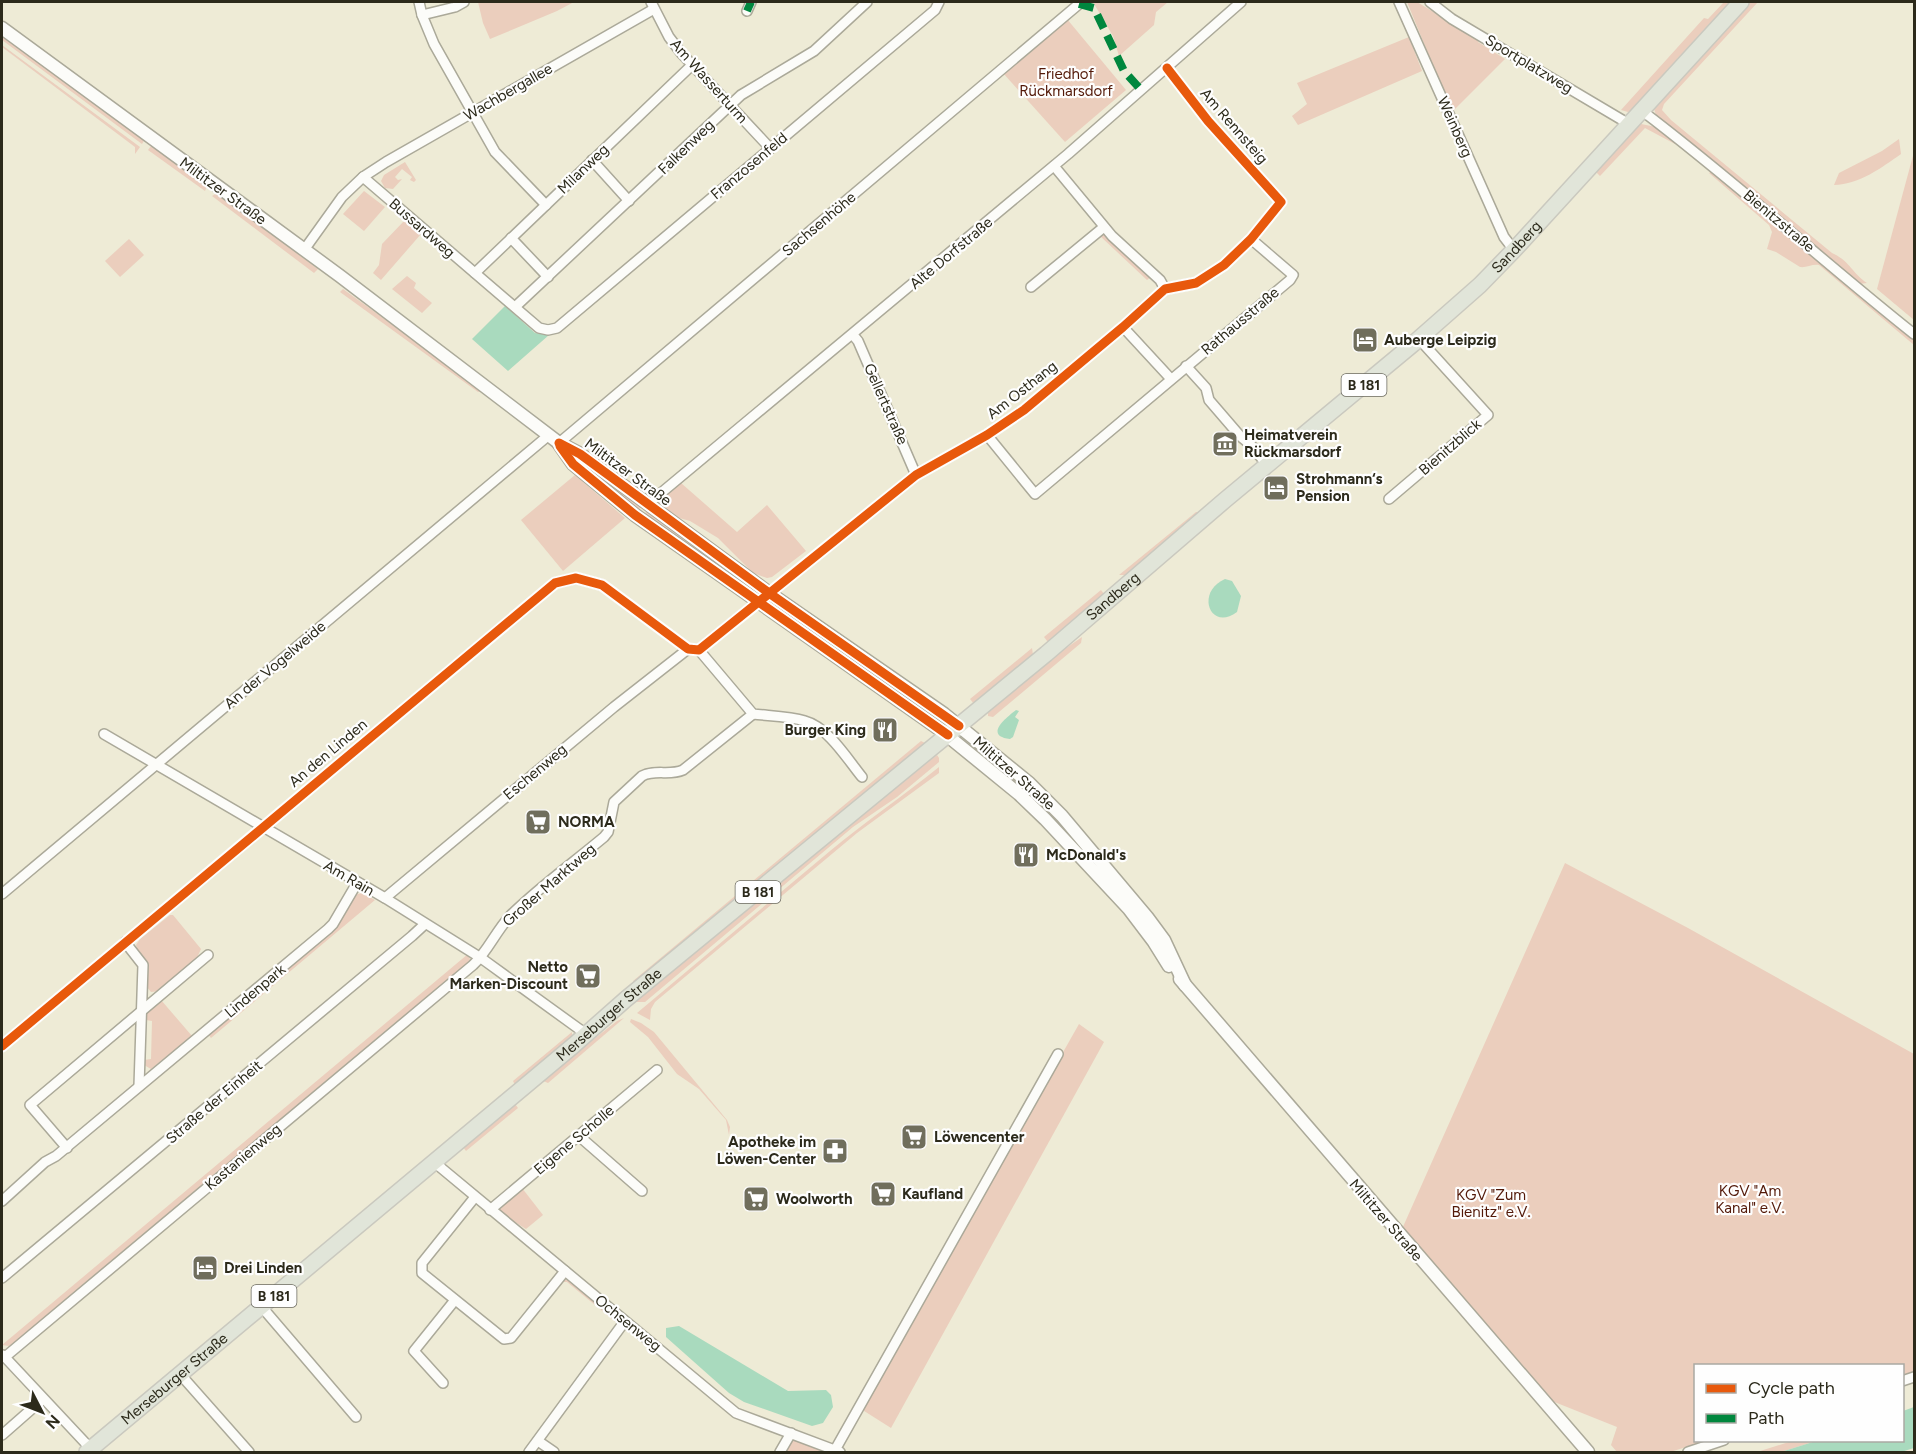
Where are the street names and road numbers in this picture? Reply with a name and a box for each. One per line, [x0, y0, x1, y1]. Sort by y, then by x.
street label: Sportplatzweg [1482, 31, 1576, 97]
street label: Am Wasserturm [666, 35, 752, 127]
street label: Wachbergallee [460, 59, 556, 125]
street label: Am Rennsteig [1196, 85, 1272, 167]
street label: Weinberg [1434, 94, 1476, 160]
street label: Falkenweg [654, 116, 718, 178]
street label: Franzosenfeld [707, 129, 791, 203]
street label: Milanweg [554, 140, 612, 198]
street label: Miltitzer Straße [176, 153, 270, 229]
street label: Bienitzstraße [1740, 186, 1818, 256]
street label: Sachsenhöhe [779, 188, 859, 260]
street label: Bussardweg [385, 194, 459, 262]
street label: Alte Dorfstraße [906, 213, 996, 293]
street label: Sandberg [1488, 217, 1545, 277]
street label: Rathausstraße [1197, 283, 1283, 359]
street label: Am Osthang [983, 357, 1061, 423]
street label: Gellertstraße [860, 361, 912, 447]
road number: B 181 [1342, 374, 1386, 396]
street label: Bienitzblick [1415, 415, 1485, 479]
street label: Miltitzer Straße [581, 434, 675, 510]
street label: Sandberg [1083, 568, 1143, 624]
street label: An der Vogelweide [221, 617, 329, 713]
street label: An den Linden [285, 715, 371, 791]
street label: Miltitzer Straße [969, 732, 1059, 814]
street label: Eschenweg [500, 740, 570, 804]
street label: Großer Marktweg [499, 840, 599, 930]
street label: Am Rain [320, 856, 378, 900]
road number: B 181 [736, 881, 780, 903]
street label: Lindenpark [221, 960, 290, 1022]
street label: Merseburger Straße [553, 964, 665, 1065]
street label: Straße der Einheit [162, 1056, 266, 1148]
street label: Eigene Scholle [530, 1101, 618, 1179]
street label: Kastanienweg [201, 1120, 285, 1194]
street label: Miltitzer Straße [1345, 1175, 1427, 1265]
road number: B 181 [252, 1285, 296, 1307]
street label: Ochsenweg [591, 1291, 665, 1355]
street label: Merseburger Straße [117, 1329, 231, 1429]

